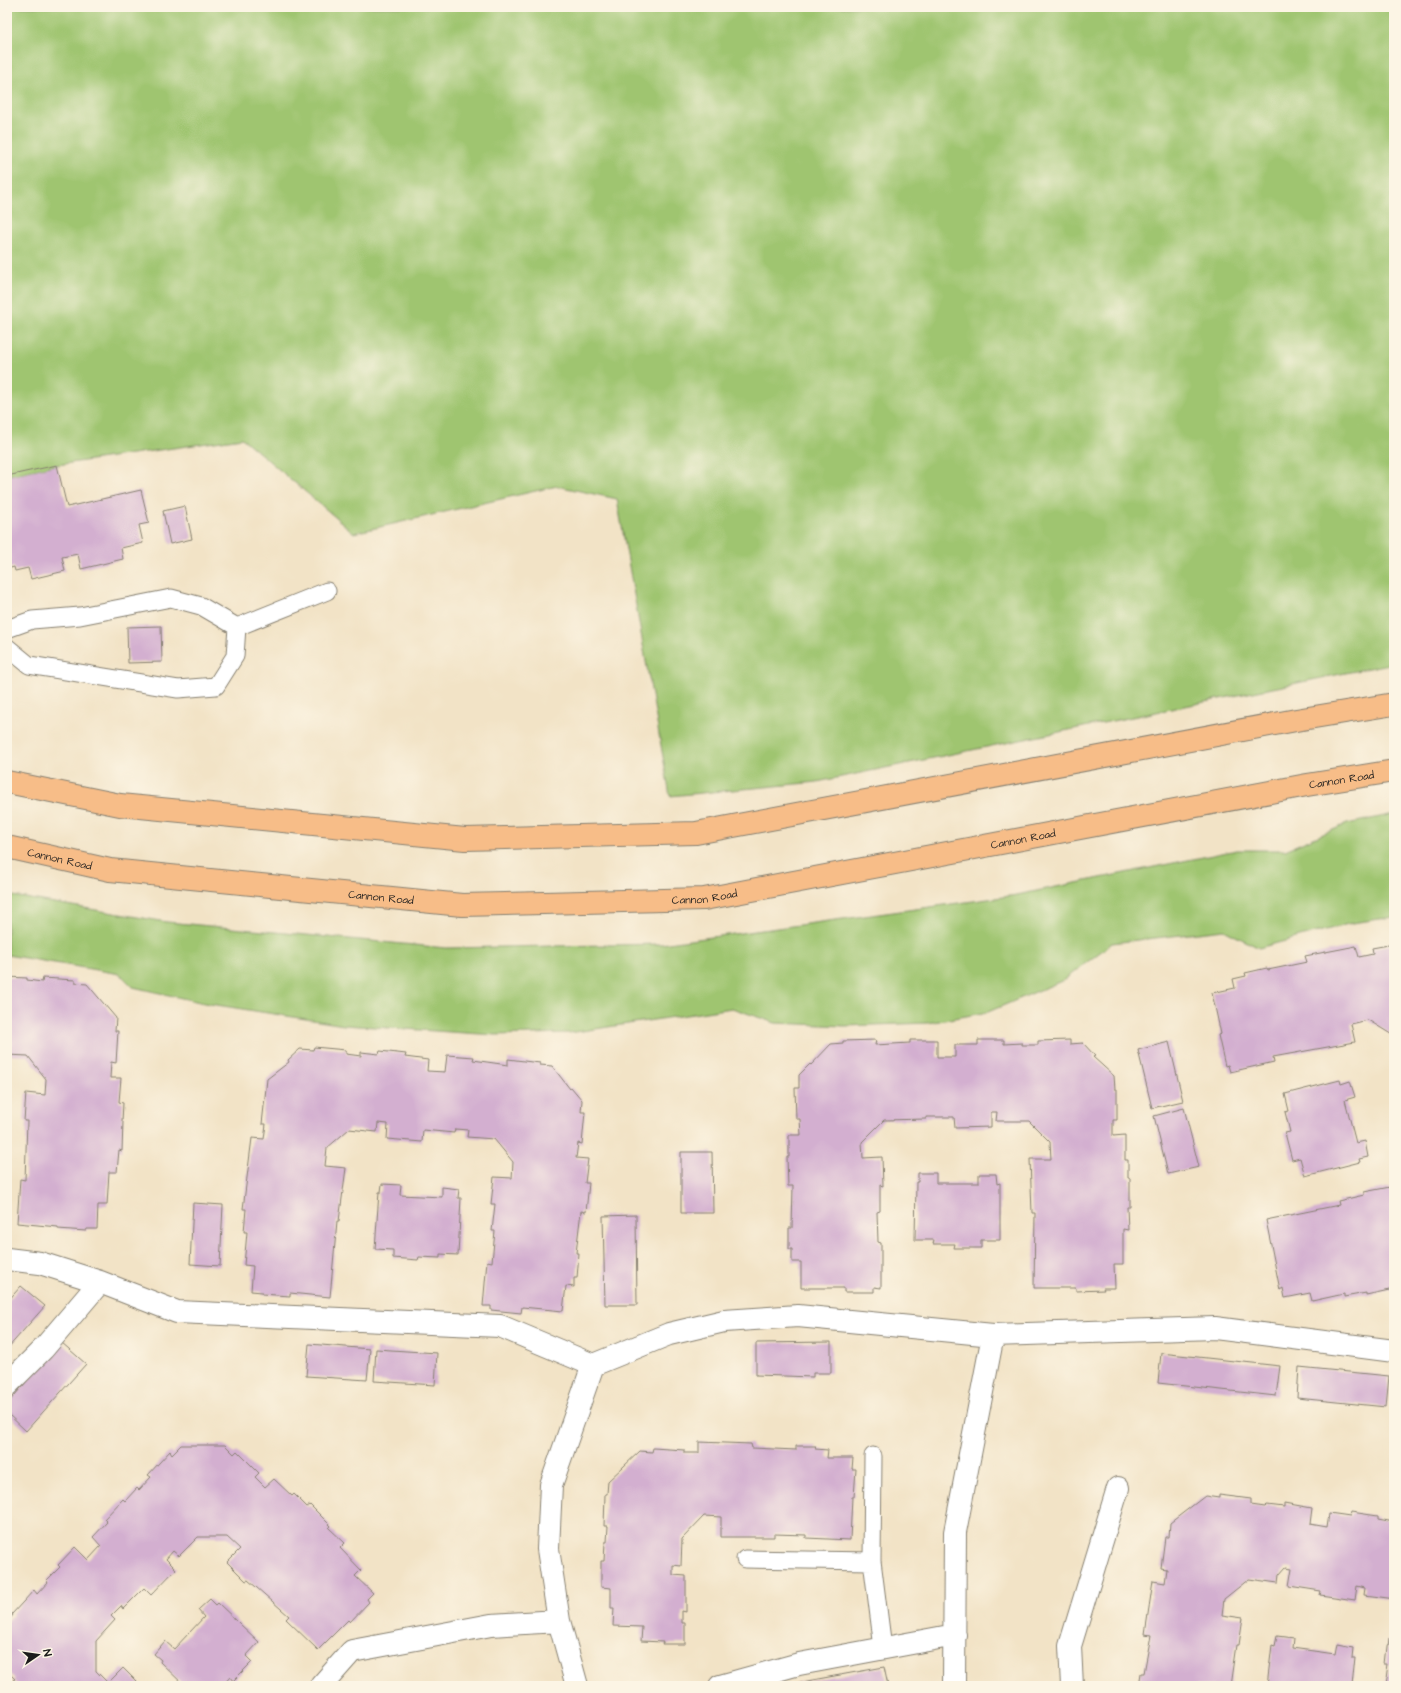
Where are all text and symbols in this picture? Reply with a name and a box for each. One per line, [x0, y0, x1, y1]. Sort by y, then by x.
street label: Cannon Road [1308, 767, 1376, 793]
street label: Cannon Road [989, 826, 1057, 853]
street label: Cannon Road [26, 845, 94, 874]
street label: Cannon Road [672, 886, 739, 908]
street label: Cannon Road [348, 887, 415, 908]
north arrow [18, 1635, 58, 1675]
text: N [39, 1648, 55, 1658]

